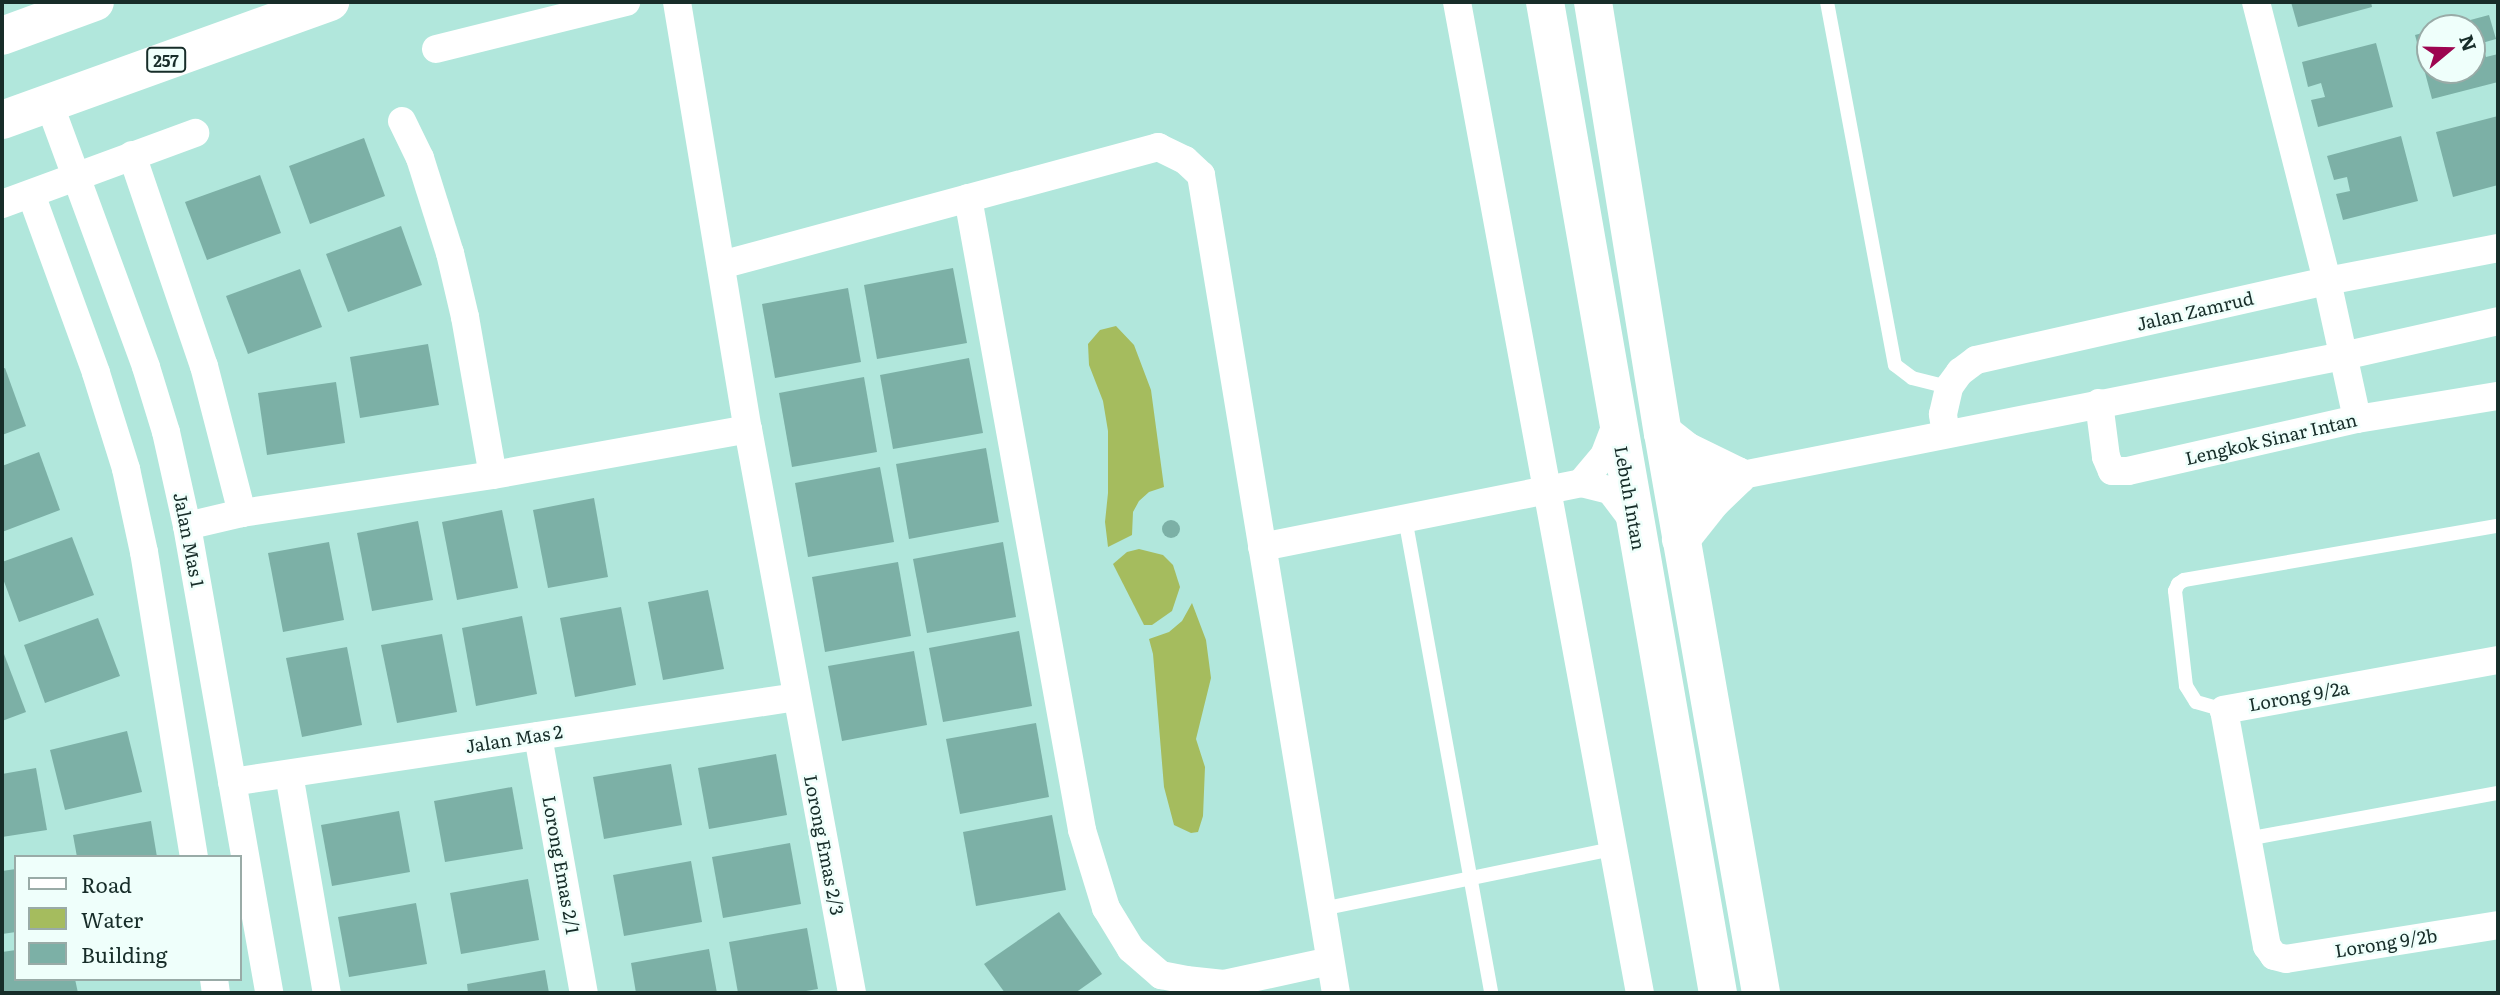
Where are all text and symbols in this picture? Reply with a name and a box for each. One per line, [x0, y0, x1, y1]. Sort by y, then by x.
north arrow [2416, 14, 2486, 84]
text: N [2453, 31, 2485, 55]
road number: 257 [145, 48, 187, 72]
street label: Jalan Zamrud [2134, 287, 2256, 335]
street label: Lengkok Sinar Intan [2183, 409, 2359, 469]
street label: Lebuh Intan [1610, 444, 1650, 552]
street label: Jalan Mas 1 [169, 491, 209, 589]
street label: Lorong 9/2a [2247, 677, 2351, 715]
street label: Jalan Mas 2 [464, 721, 564, 757]
street label: Lorong Emas 2/3 [800, 773, 848, 917]
street label: Lorong Emas 2/1 [538, 794, 584, 936]
legend [14, 855, 242, 981]
text: Road [81, 868, 132, 899]
text: Water [81, 903, 143, 934]
street label: Lorong 9/2b [2333, 924, 2439, 962]
text: Building [81, 938, 167, 969]

